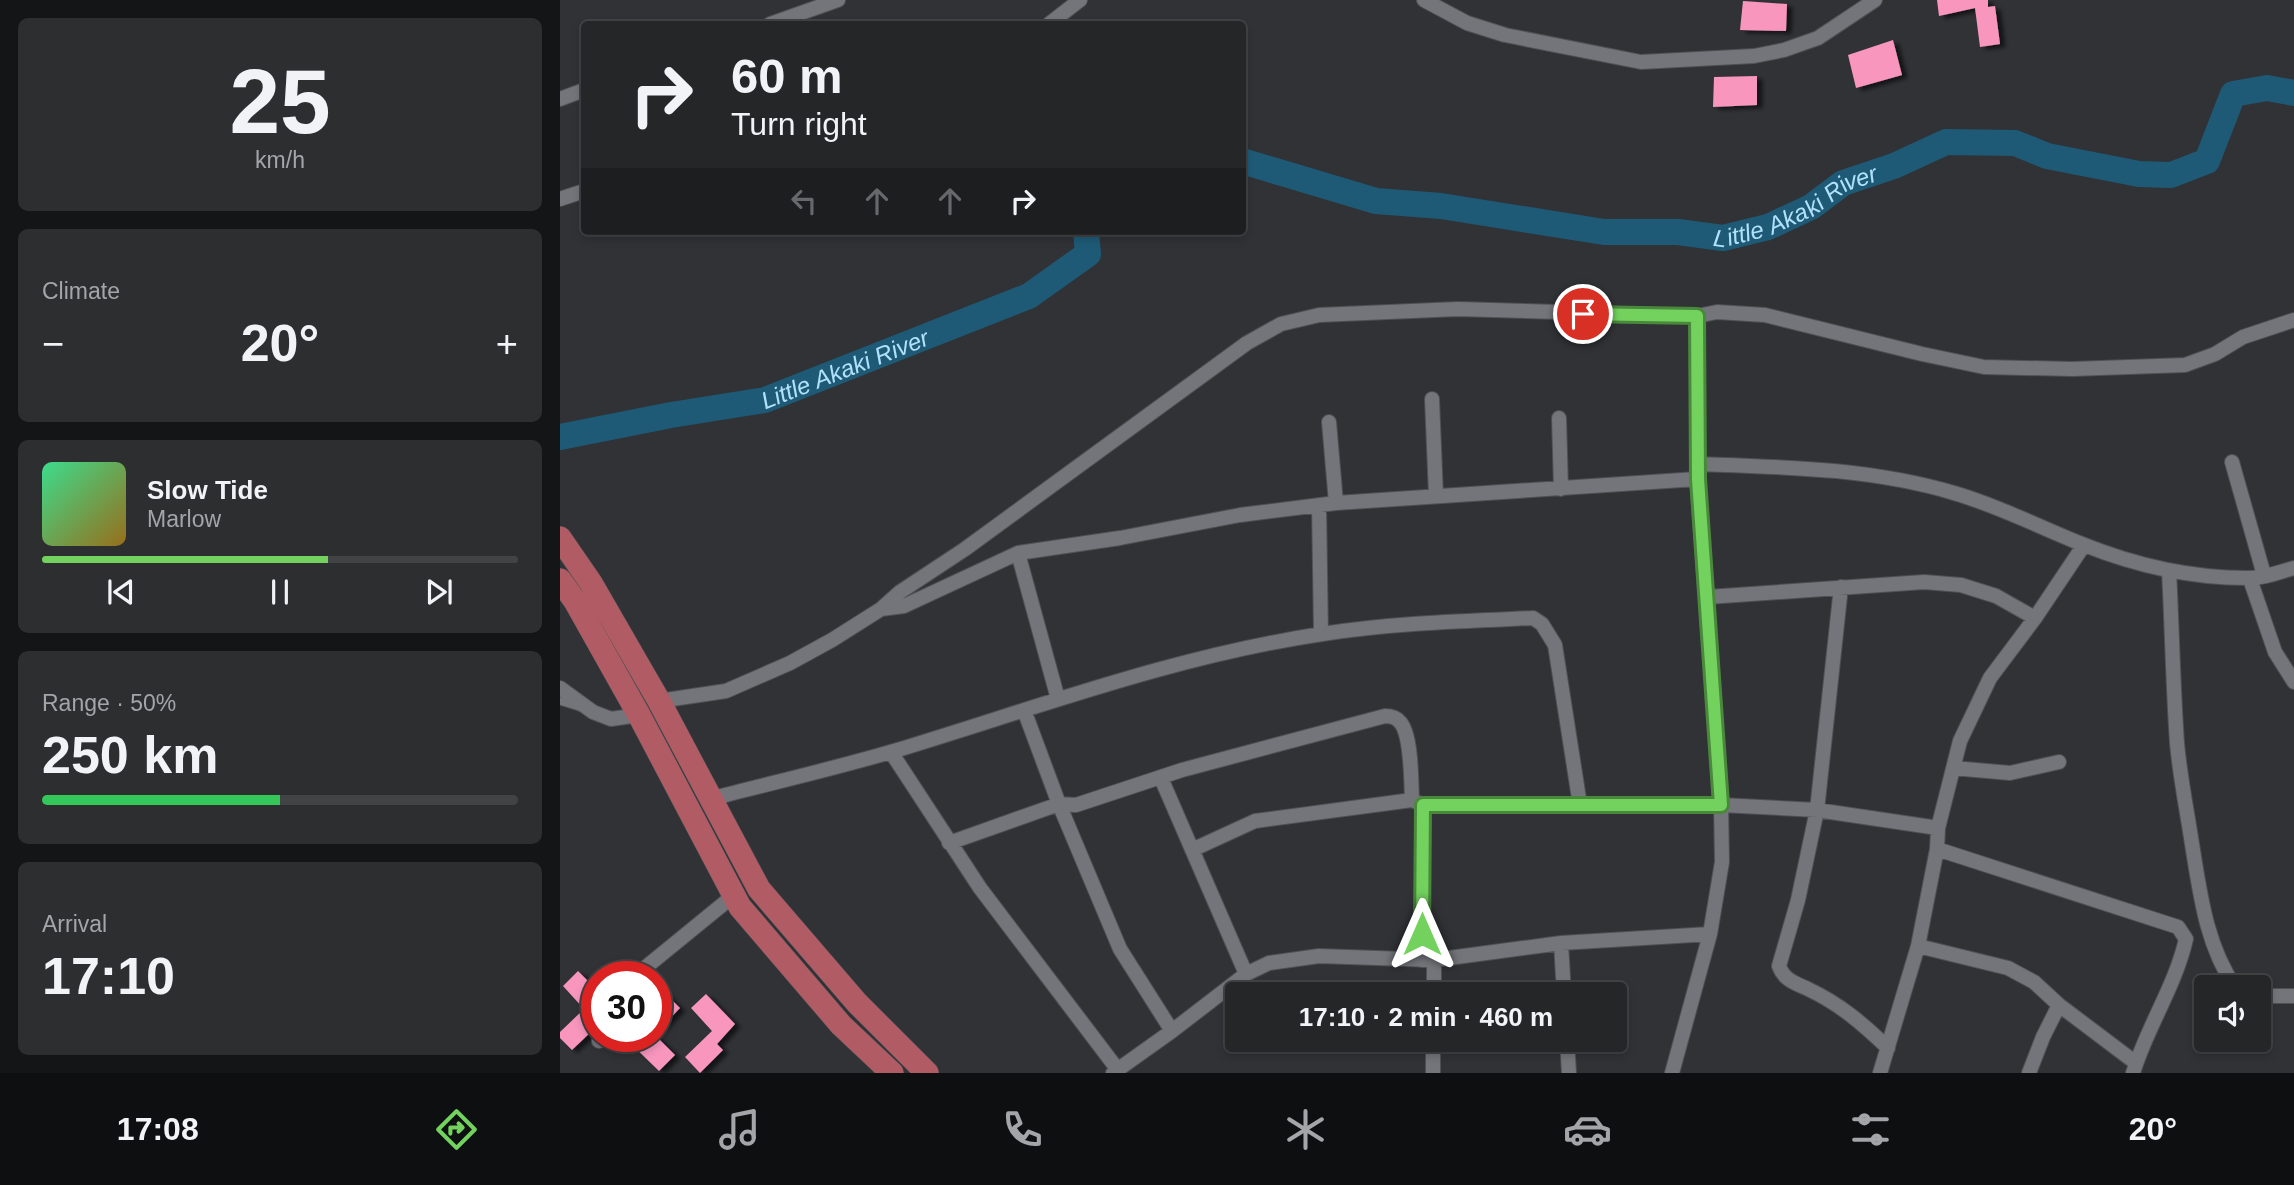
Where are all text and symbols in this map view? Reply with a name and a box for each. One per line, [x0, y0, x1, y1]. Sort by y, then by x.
icon: right [616, 49, 707, 140]
text: 60 m [731, 49, 843, 103]
text: 25 [229, 51, 331, 152]
text: Turn right [731, 106, 867, 142]
text: km/h [255, 147, 305, 173]
water label: Little Akaki River [1712, 159, 1881, 252]
icon: left [785, 182, 823, 220]
icon: ahead [858, 182, 896, 220]
icon: ahead [931, 182, 969, 220]
icon: right [1004, 182, 1042, 220]
text: Climate [42, 278, 120, 304]
pin [1553, 284, 1613, 344]
icon: arrive [1564, 295, 1602, 333]
text: 20° [241, 314, 319, 372]
text: − [42, 323, 64, 365]
text: + [496, 323, 518, 365]
water label: Little Akaki River [757, 323, 933, 414]
text: Slow Tide [147, 475, 268, 505]
text: Marlow [147, 506, 221, 532]
icon: previous [102, 573, 140, 611]
icon: pause [261, 573, 299, 611]
icon: next [420, 573, 458, 611]
text: Range · 50% [42, 690, 176, 716]
text: 250 km [42, 726, 218, 784]
position arrow [1385, 897, 1459, 971]
text: Arrival [42, 911, 107, 937]
text: 17:10 [42, 947, 175, 1005]
speed limit sign: 30 [581, 961, 672, 1052]
map controls [2194, 975, 2271, 1052]
button: sound [2194, 975, 2271, 1052]
text: 17:10 · 2 min · 460 m [1299, 1002, 1553, 1032]
icon: directions [432, 1105, 481, 1154]
icon: music [715, 1105, 764, 1154]
icon: phone [998, 1105, 1047, 1154]
icon: climate [1281, 1105, 1330, 1154]
icon: car [1563, 1105, 1612, 1154]
icon: filters [1846, 1105, 1895, 1154]
text: 17:08 [117, 1111, 199, 1147]
text: 20° [2129, 1111, 2177, 1147]

